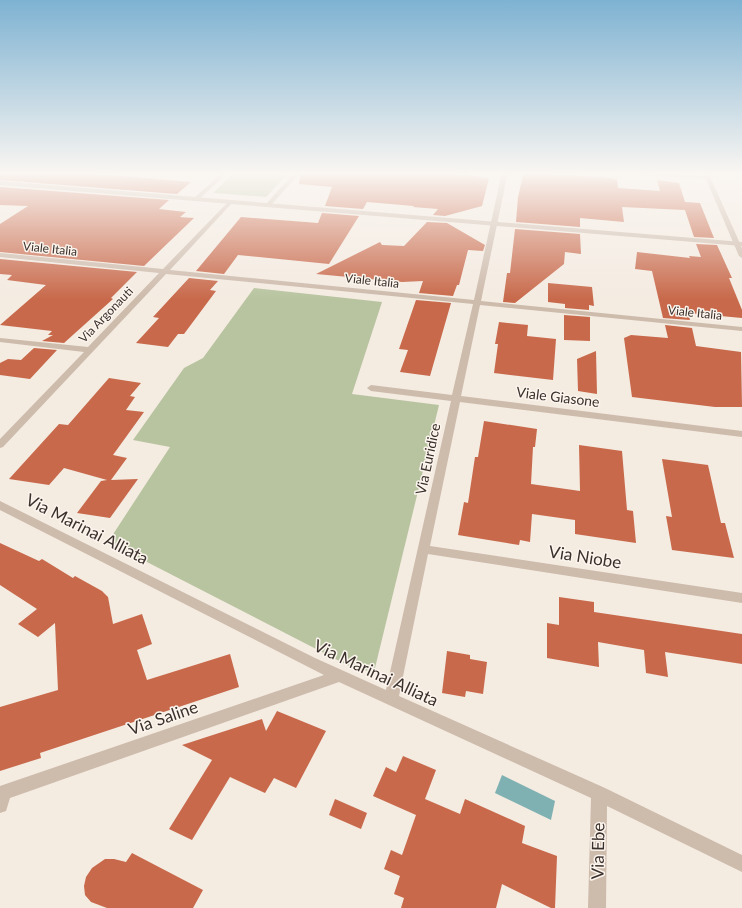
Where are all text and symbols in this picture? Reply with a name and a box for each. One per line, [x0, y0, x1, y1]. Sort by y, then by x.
street label: Viale Italia [22, 238, 78, 259]
street label: Viale Italia [344, 270, 400, 291]
street label: Via Argonauti [75, 284, 136, 346]
street label: Viale Italia [667, 302, 723, 323]
street label: Viale Giasone [515, 383, 601, 410]
street label: Via Euridice [412, 422, 443, 496]
street label: Via Marinai Alliata [22, 489, 152, 569]
street label: Via Niobe [547, 540, 623, 573]
street label: Via Marinai Alliata [311, 635, 442, 711]
street label: Via Saline [125, 696, 201, 739]
street label: Via Ebe [587, 822, 608, 879]

